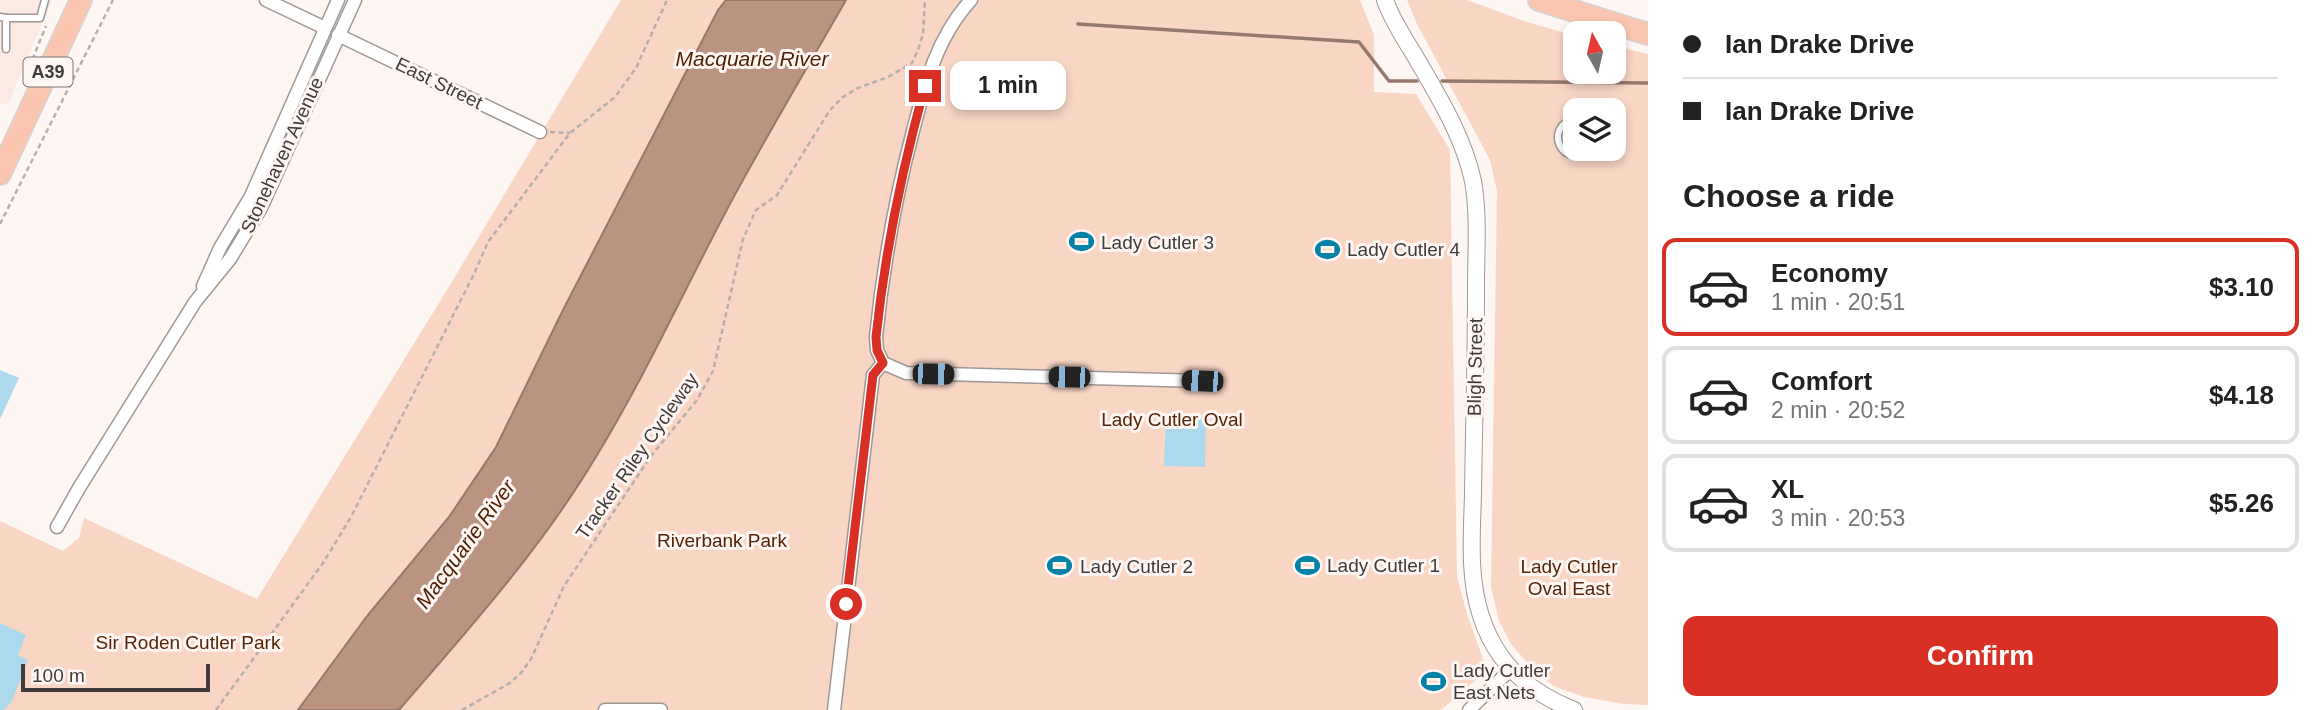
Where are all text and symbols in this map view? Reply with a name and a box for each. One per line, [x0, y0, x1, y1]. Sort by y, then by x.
north arrow [1563, 21, 1626, 84]
map controls [1563, 21, 1626, 161]
text: Ian Drake Drive [1725, 29, 1914, 59]
water label: Macquarie River [676, 47, 829, 70]
street label: East Street [392, 53, 486, 113]
road number: A39 [23, 58, 72, 86]
callout: 1 min [950, 62, 1065, 110]
route end [909, 70, 941, 102]
text: 1 min [978, 72, 1038, 98]
street label: Stonehaven Avenue [237, 74, 327, 236]
text: Ian Drake Drive [1725, 96, 1914, 126]
button: layers [1563, 98, 1626, 161]
text: Choose a ride [1683, 178, 1895, 214]
sports icon: Lady Cutler 3 [1067, 228, 1095, 256]
place label: Lady Cutler 3 [1101, 232, 1214, 253]
sports icon: Lady Cutler 4 [1313, 235, 1341, 263]
place label: Lady Cutler 4 [1347, 239, 1460, 260]
icon: car [1687, 256, 1750, 319]
text: Economy [1771, 258, 1888, 288]
text: $3.10 [2209, 272, 2274, 302]
text: 1 min · 20:51 [1771, 289, 1905, 315]
street label: Bligh Street [1464, 317, 1486, 416]
car [912, 363, 955, 385]
icon: car [1687, 364, 1750, 427]
car [1048, 366, 1091, 388]
text: Comfort [1771, 366, 1872, 396]
street label: Tracker Riley Cycleway [572, 369, 703, 543]
car [1181, 370, 1224, 392]
text: $4.18 [2209, 380, 2274, 410]
text: 2 min · 20:52 [1771, 397, 1905, 423]
park label: Lady Cutler Oval [1101, 409, 1243, 430]
icon: car [1687, 472, 1750, 535]
text: XL [1771, 474, 1804, 504]
water label: Macquarie River [411, 475, 520, 613]
text: $5.26 [2209, 488, 2274, 518]
text: 3 min · 20:53 [1771, 505, 1905, 531]
park label: Riverbank Park [657, 530, 787, 551]
sports icon: Lady Cutler 1 [1293, 551, 1321, 579]
sports icon: Lady Cutler 2 [1046, 552, 1074, 580]
place label: Lady Cutler 1 [1327, 555, 1440, 576]
place label: Lady Cutler 2 [1080, 556, 1193, 577]
park label: Lady Cutler Oval East [1520, 556, 1618, 599]
route start [830, 588, 862, 620]
button: Confirm [1683, 616, 2278, 696]
park label: Sir Roden Cutler Park [96, 632, 281, 653]
place label: Lady Cutler East Nets [1453, 660, 1551, 703]
scale bar [21, 661, 210, 693]
text: 100 m [32, 665, 85, 686]
sports icon: Lady Cutler East Nets [1419, 667, 1447, 695]

